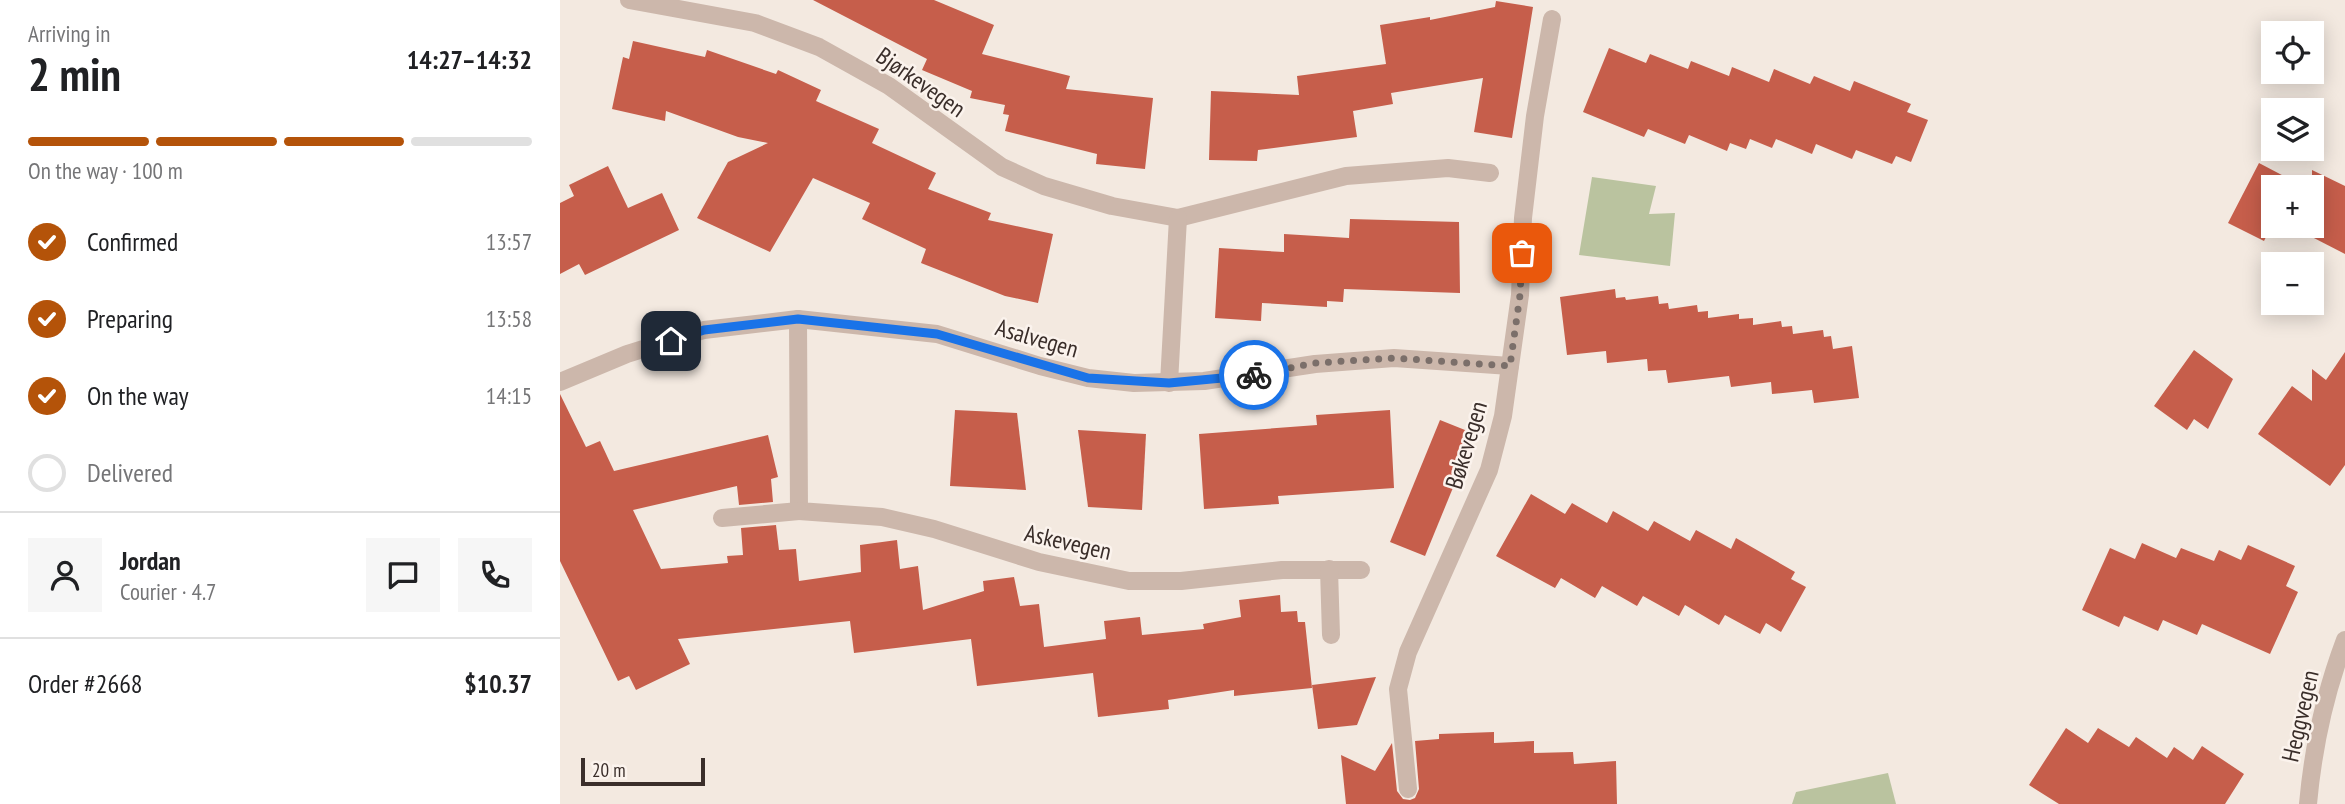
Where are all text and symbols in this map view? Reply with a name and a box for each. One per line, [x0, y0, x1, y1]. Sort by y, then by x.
text: Arriving in [28, 19, 110, 48]
map controls [2261, 21, 2324, 315]
button: locate [2261, 21, 2324, 84]
street label: Bjørkevegen [870, 40, 972, 124]
text: 14:27–14:32 [407, 43, 532, 76]
text: 2 min [28, 44, 121, 104]
button: layers [2261, 98, 2324, 161]
text: On the way · 100 m [28, 156, 183, 185]
button: + [2261, 175, 2324, 238]
icon: check [28, 223, 66, 261]
pin [1492, 223, 1552, 283]
text: Confirmed [87, 225, 178, 258]
text: 13:57 [486, 227, 532, 256]
icon: bag [1503, 234, 1541, 272]
button: − [2261, 252, 2324, 315]
icon: check [28, 300, 66, 338]
text: Preparing [87, 302, 173, 335]
text: 13:58 [486, 304, 532, 333]
pin [641, 311, 701, 371]
street label: Asalvegen [992, 311, 1082, 365]
icon: home [652, 322, 690, 360]
courier [1219, 340, 1289, 410]
icon: bike [1235, 356, 1273, 394]
icon: check [28, 377, 66, 415]
text: On the way [87, 379, 189, 412]
text: 14:15 [486, 381, 532, 410]
street label: Bøkevegen [1438, 397, 1494, 493]
text: Delivered [87, 456, 173, 489]
street label: Askevegen [1022, 517, 1114, 567]
button: person [28, 538, 102, 612]
button: chat [366, 538, 440, 612]
button: phone [458, 538, 532, 612]
text: Jordan [120, 544, 181, 577]
text: Courier · 4.7 [120, 577, 216, 606]
text: Order #2668 [28, 667, 143, 700]
text: $10.37 [464, 667, 532, 700]
street label: Heggvegen [2274, 667, 2326, 765]
scale bar [581, 755, 705, 787]
text: 20 m [592, 758, 626, 782]

